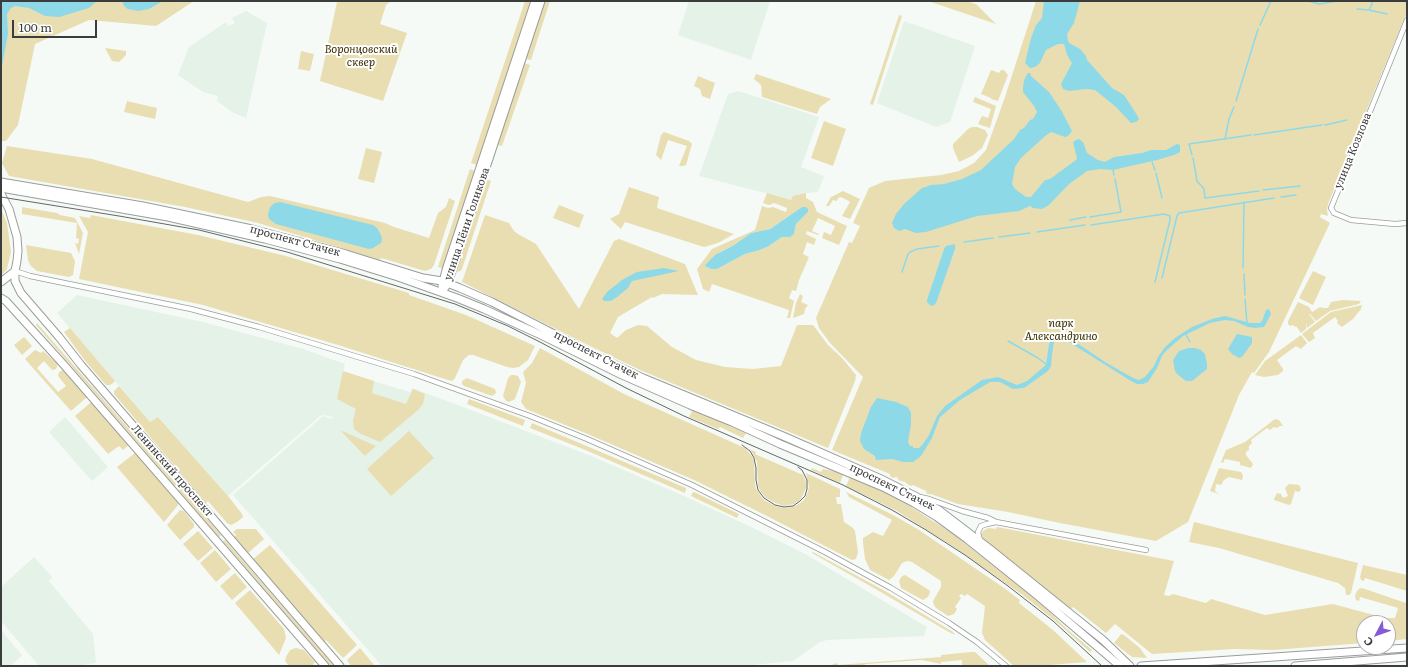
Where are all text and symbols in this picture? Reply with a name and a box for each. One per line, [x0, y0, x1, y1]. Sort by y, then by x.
scale bar [14, 12, 99, 38]
text: 100 m [19, 18, 52, 36]
park label: Воронцовский сквер [324, 43, 398, 69]
street label: улица Козлова [1332, 111, 1374, 191]
street label: улица Лёни Голикова [441, 166, 493, 282]
street label: проспект Стачек [248, 223, 342, 259]
park label: парк Александрино [1024, 317, 1098, 343]
street label: проспект Стачек [552, 328, 640, 382]
street label: Ленинский проспект [128, 422, 216, 520]
street label: проспект Стачек [847, 461, 937, 513]
north arrow [1356, 615, 1396, 655]
text: С [1359, 634, 1376, 650]

